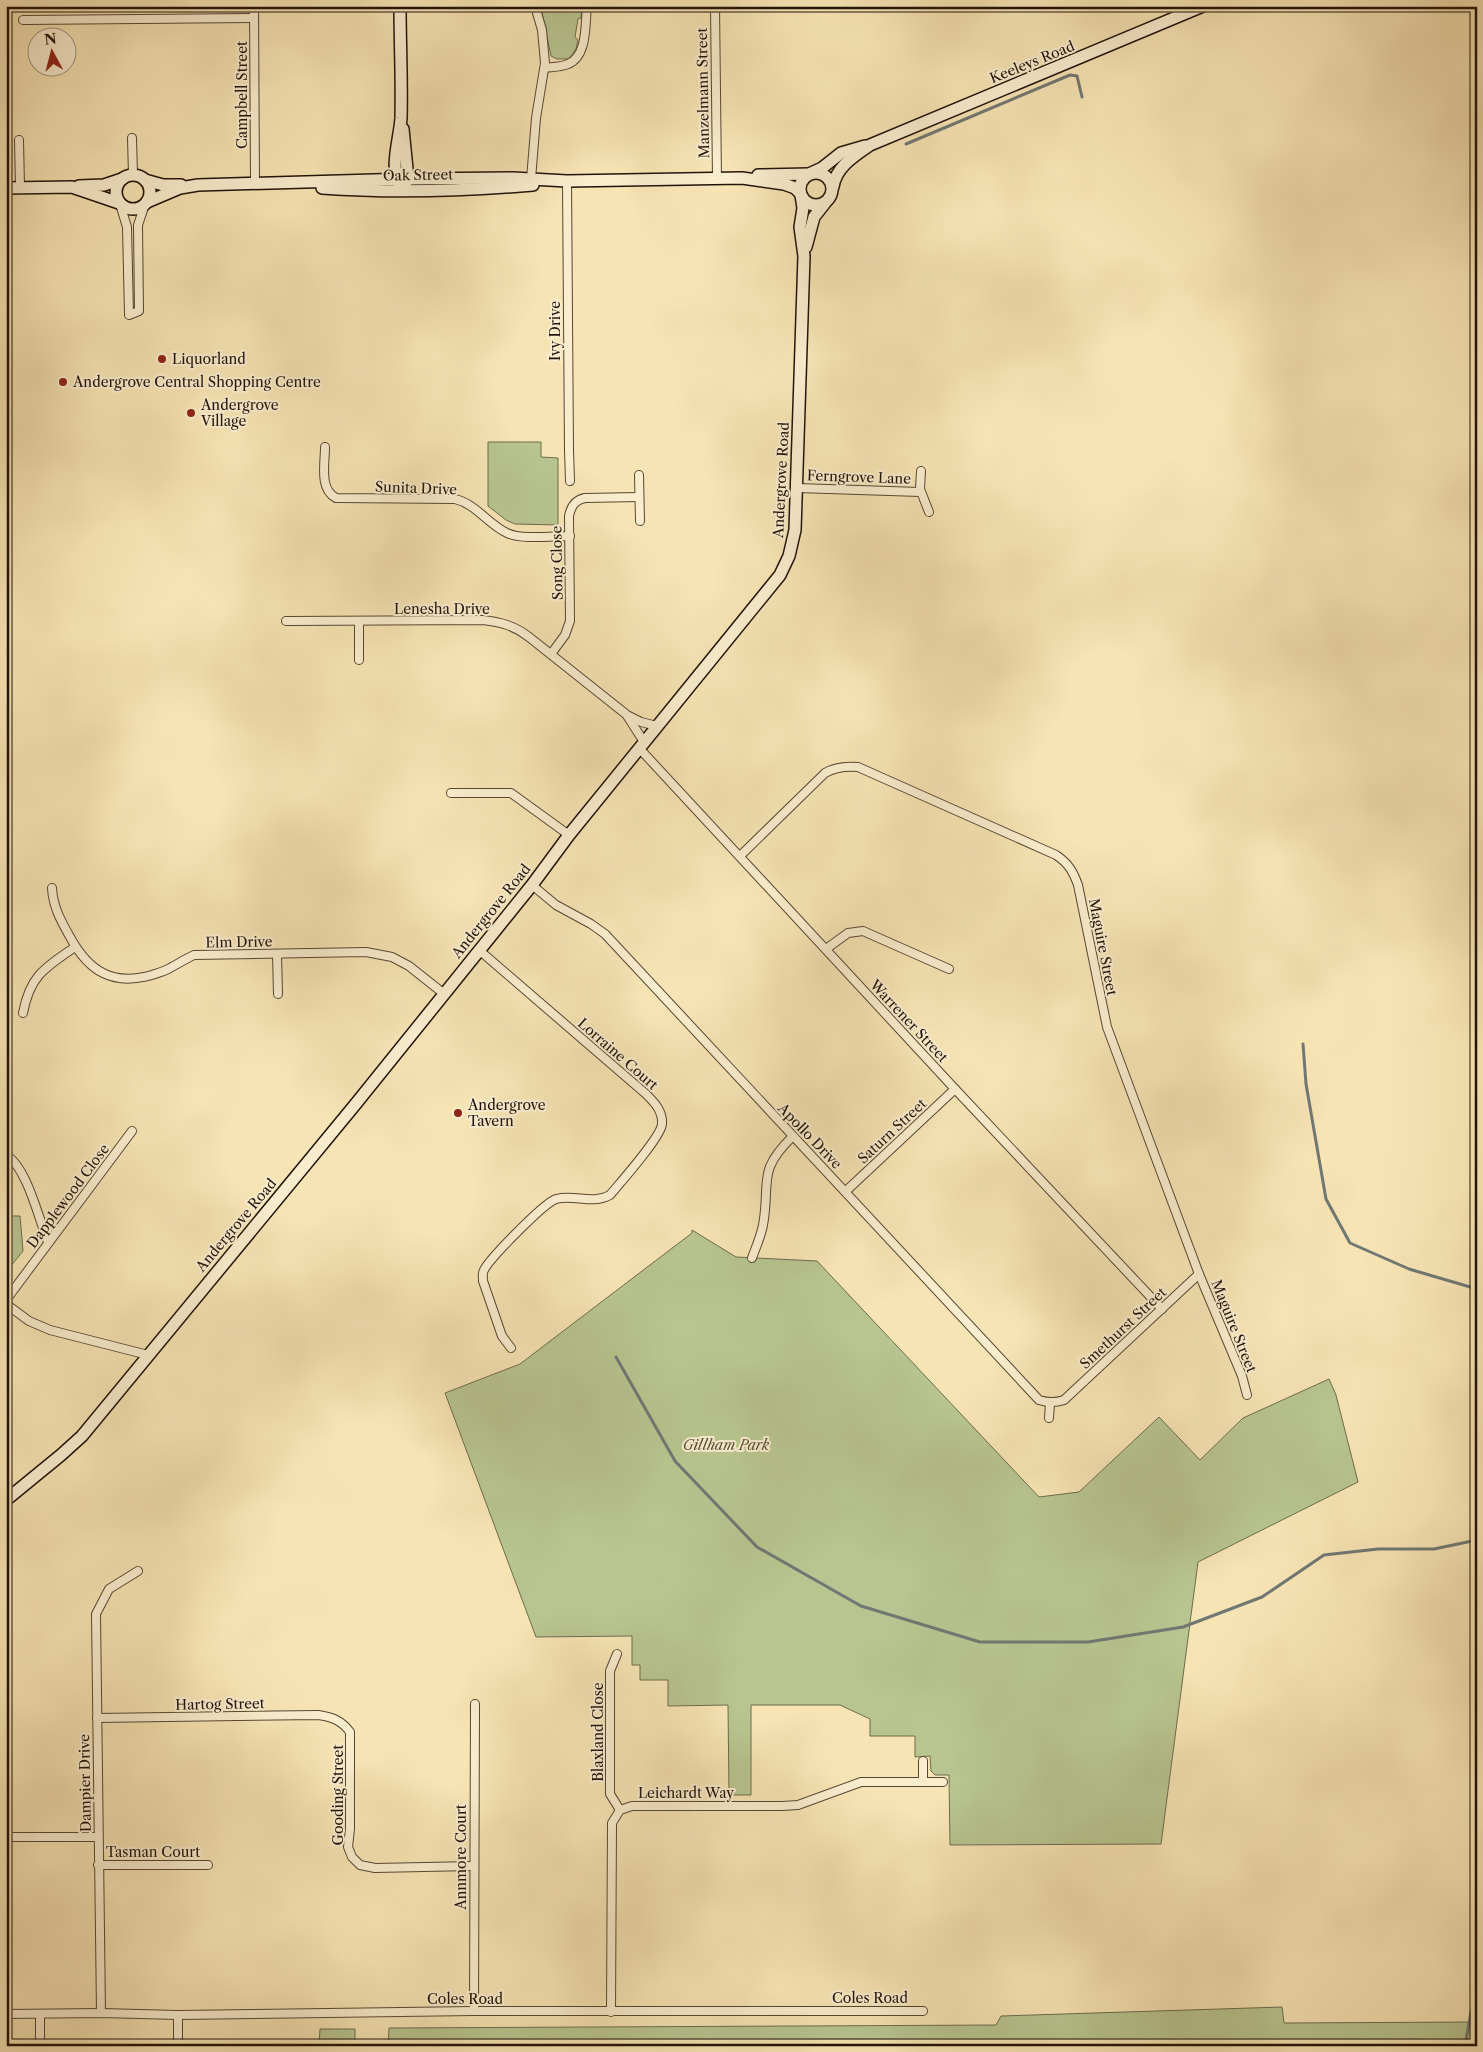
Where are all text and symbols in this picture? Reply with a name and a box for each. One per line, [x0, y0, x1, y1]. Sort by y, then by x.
street label: Manzelmann Street [693, 27, 713, 159]
north arrow [28, 28, 78, 78]
text: N [43, 29, 58, 49]
street label: Keeleys Road [987, 37, 1077, 87]
street label: Campbell Street [233, 41, 251, 149]
street label: Oak Street [383, 165, 453, 185]
street label: Ivy Drive [546, 301, 564, 361]
place label: Liquorland [172, 350, 246, 368]
marker: Liquorland [156, 353, 168, 365]
place label: Andergrove Central Shopping Centre [72, 373, 321, 391]
marker: Andergrove Central Shopping Centre [57, 376, 69, 388]
place label: Andergrove Village [200, 396, 279, 430]
marker: Andergrove Village [185, 407, 197, 419]
street label: Andergrove Road [769, 421, 793, 539]
street label: Ferngrove Lane [807, 466, 912, 488]
street label: Sunita Drive [375, 478, 458, 498]
street label: Song Close [547, 526, 567, 600]
street label: Lenesha Drive [394, 600, 490, 618]
street label: Andergrove Road [447, 860, 535, 963]
street label: Maguire Street [1085, 897, 1121, 997]
street label: Elm Drive [205, 932, 273, 952]
street label: Warrener Street [865, 975, 952, 1066]
street label: Lorraine Court [574, 1014, 662, 1094]
street label: Saturn Street [854, 1095, 930, 1167]
place label: Andergrove Tavern [467, 1096, 546, 1130]
street label: Apollo Drive [773, 1099, 846, 1173]
marker: Andergrove Tavern [452, 1107, 464, 1119]
street label: Dapplewood Close [23, 1140, 113, 1252]
street label: Andergrove Road [191, 1174, 280, 1276]
street label: Maguire Street [1207, 1277, 1261, 1375]
street label: Smethurst Street [1076, 1283, 1170, 1373]
park label: Gillham Park [683, 1436, 770, 1454]
street label: Blaxland Close [589, 1682, 607, 1782]
street label: Hartog Street [175, 1694, 265, 1714]
street label: Dampier Drive [75, 1734, 95, 1832]
street label: Gooding Street [329, 1745, 347, 1845]
street label: Leichardt Way [638, 1784, 734, 1802]
street label: Annmore Court [452, 1804, 470, 1911]
street label: Tasman Court [106, 1843, 200, 1861]
street label: Coles Road [832, 1989, 908, 2007]
street label: Coles Road [427, 1990, 503, 2008]

